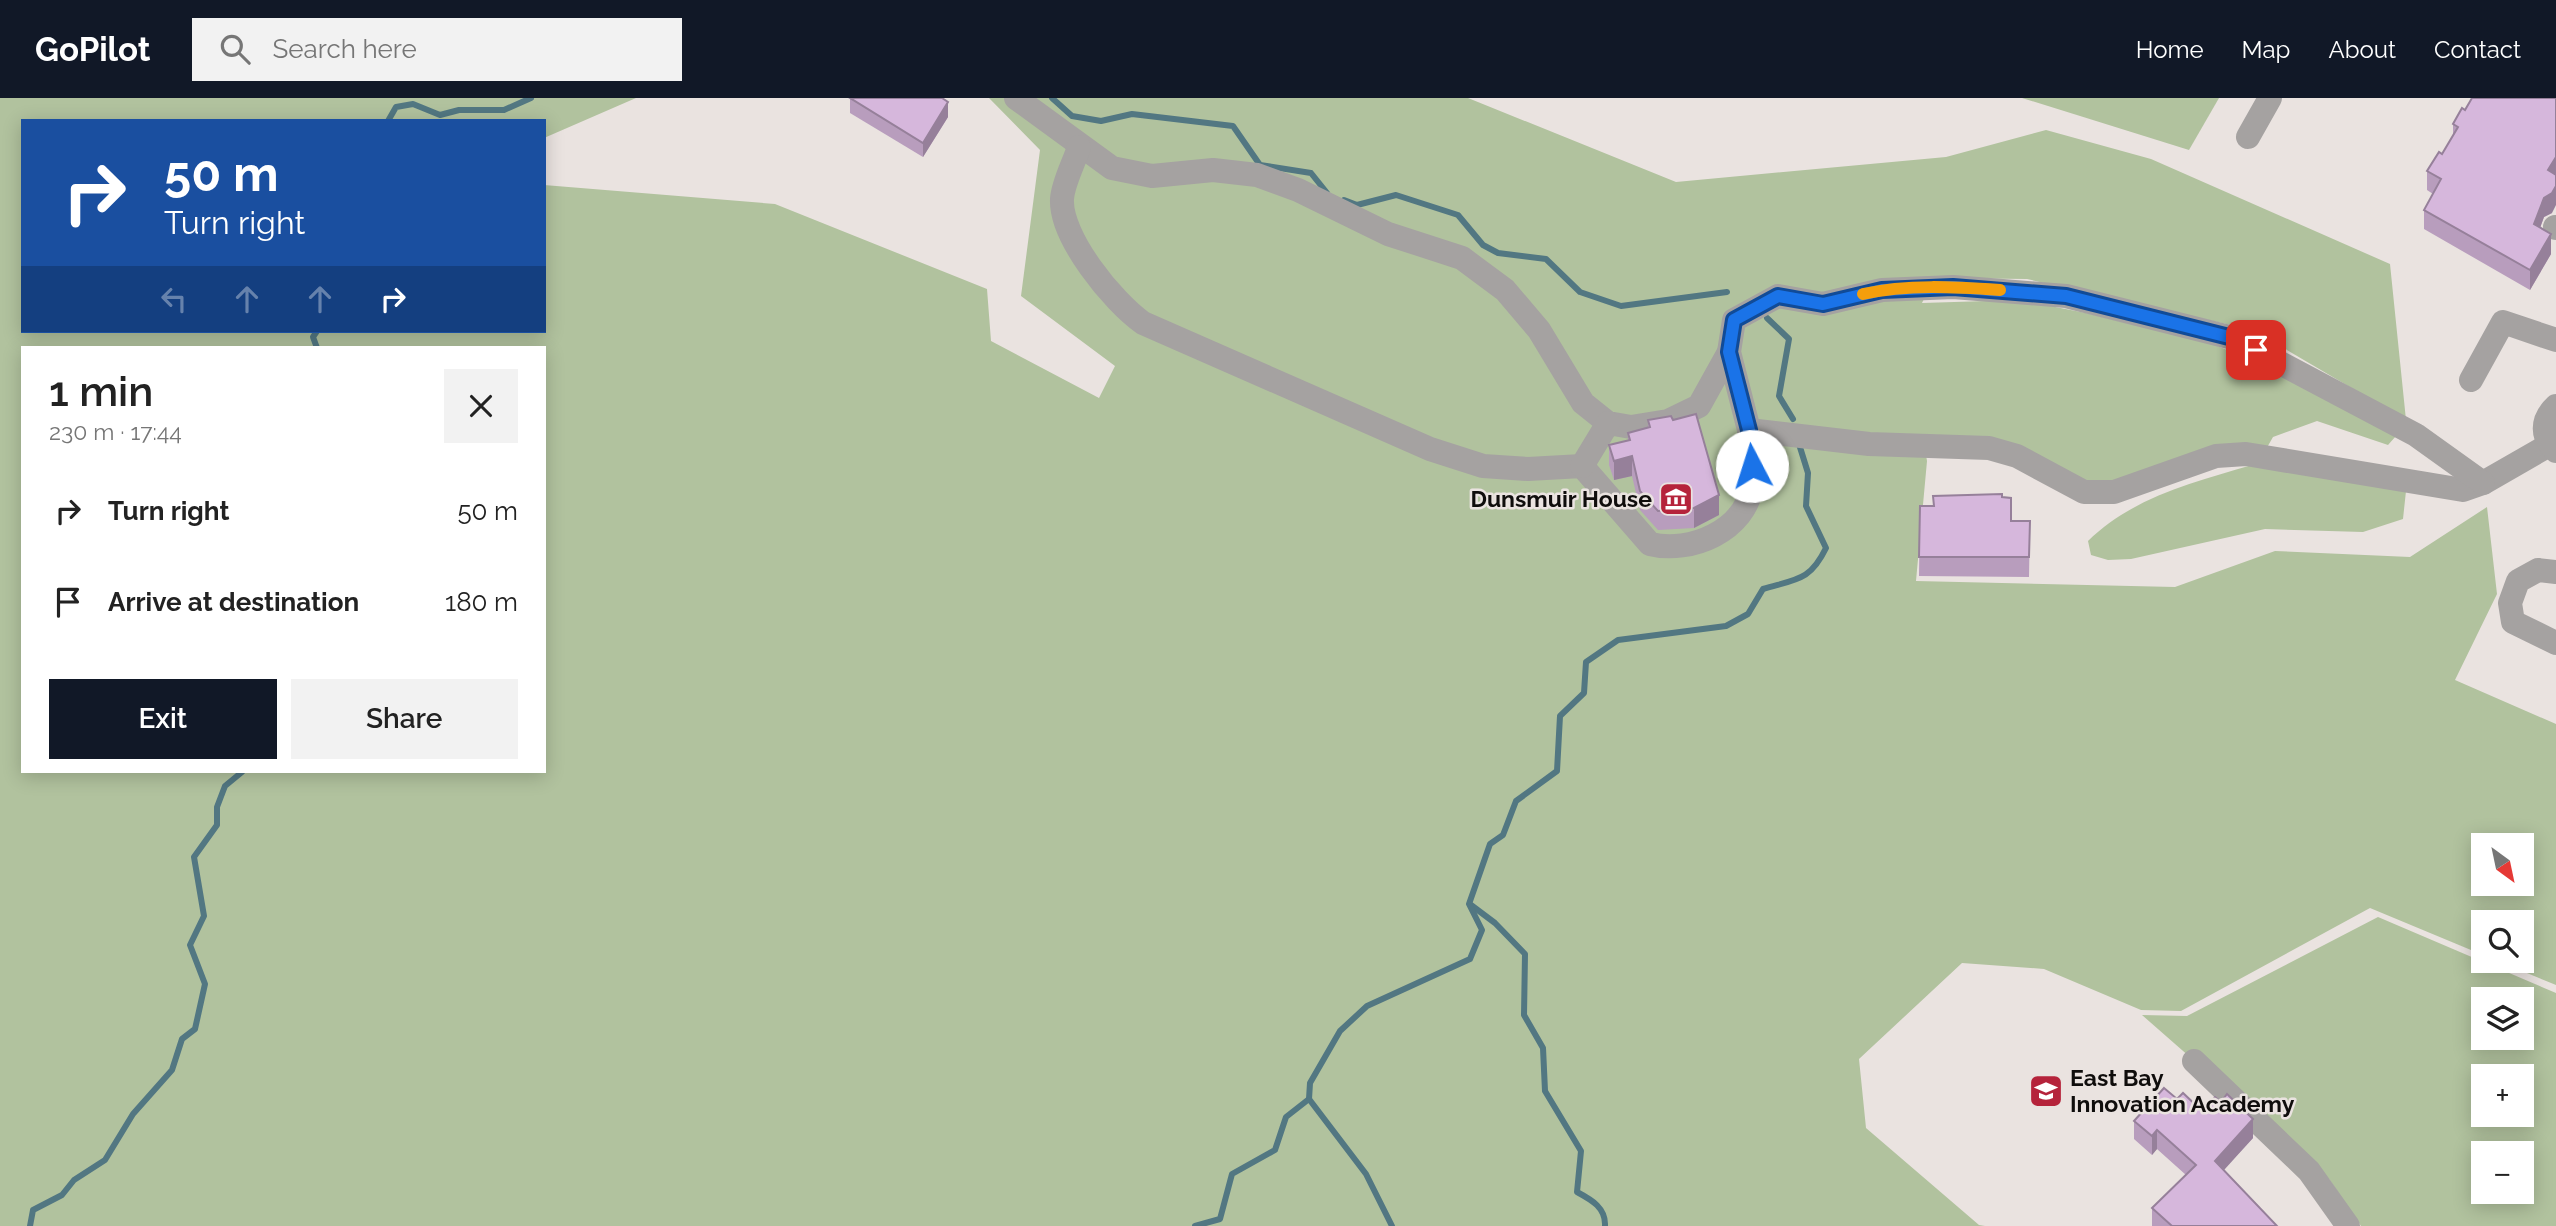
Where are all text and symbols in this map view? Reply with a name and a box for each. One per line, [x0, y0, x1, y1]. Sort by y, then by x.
search box [192, 18, 682, 81]
text: GoPilot [35, 30, 150, 69]
icon: search [216, 30, 254, 68]
text: Search here [272, 34, 417, 64]
text: Home [2136, 35, 2204, 64]
text: Map [2242, 35, 2290, 64]
text: About [2328, 35, 2396, 64]
text: Contact [2434, 35, 2521, 64]
text: 50 m [164, 145, 279, 202]
icon: right [49, 147, 140, 238]
text: Turn right [164, 204, 305, 241]
icon: left [155, 280, 193, 318]
icon: ahead [228, 280, 266, 318]
icon: ahead [301, 280, 339, 318]
icon: right [374, 280, 412, 318]
pin [2226, 320, 2286, 380]
icon: arrive [2237, 331, 2275, 369]
text: 1 min [49, 367, 153, 416]
button: close [444, 369, 518, 443]
text: 230 m · 17:44 [49, 418, 182, 445]
position arrow [1715, 429, 1789, 503]
museum icon: Dunsmuir House [1657, 480, 1695, 518]
place label: Dunsmuir House [1470, 485, 1652, 512]
icon: right [49, 492, 87, 530]
text: Turn right [108, 496, 229, 526]
text: 50 m [457, 496, 518, 526]
icon: arrive [49, 583, 87, 621]
text: Arrive at destination [108, 587, 359, 617]
text: 180 m [445, 587, 518, 617]
button: Exit [49, 679, 277, 759]
button: Share [291, 679, 518, 759]
north arrow [2471, 833, 2534, 896]
map controls [2471, 833, 2534, 1204]
button: search [2471, 910, 2534, 973]
button: layers [2471, 987, 2534, 1050]
place label: East Bay Innovation Academy [2070, 1064, 2295, 1117]
button: + [2471, 1064, 2534, 1127]
school or university icon: East Bay Innovation Academy [2027, 1072, 2065, 1110]
button: − [2471, 1141, 2534, 1204]

